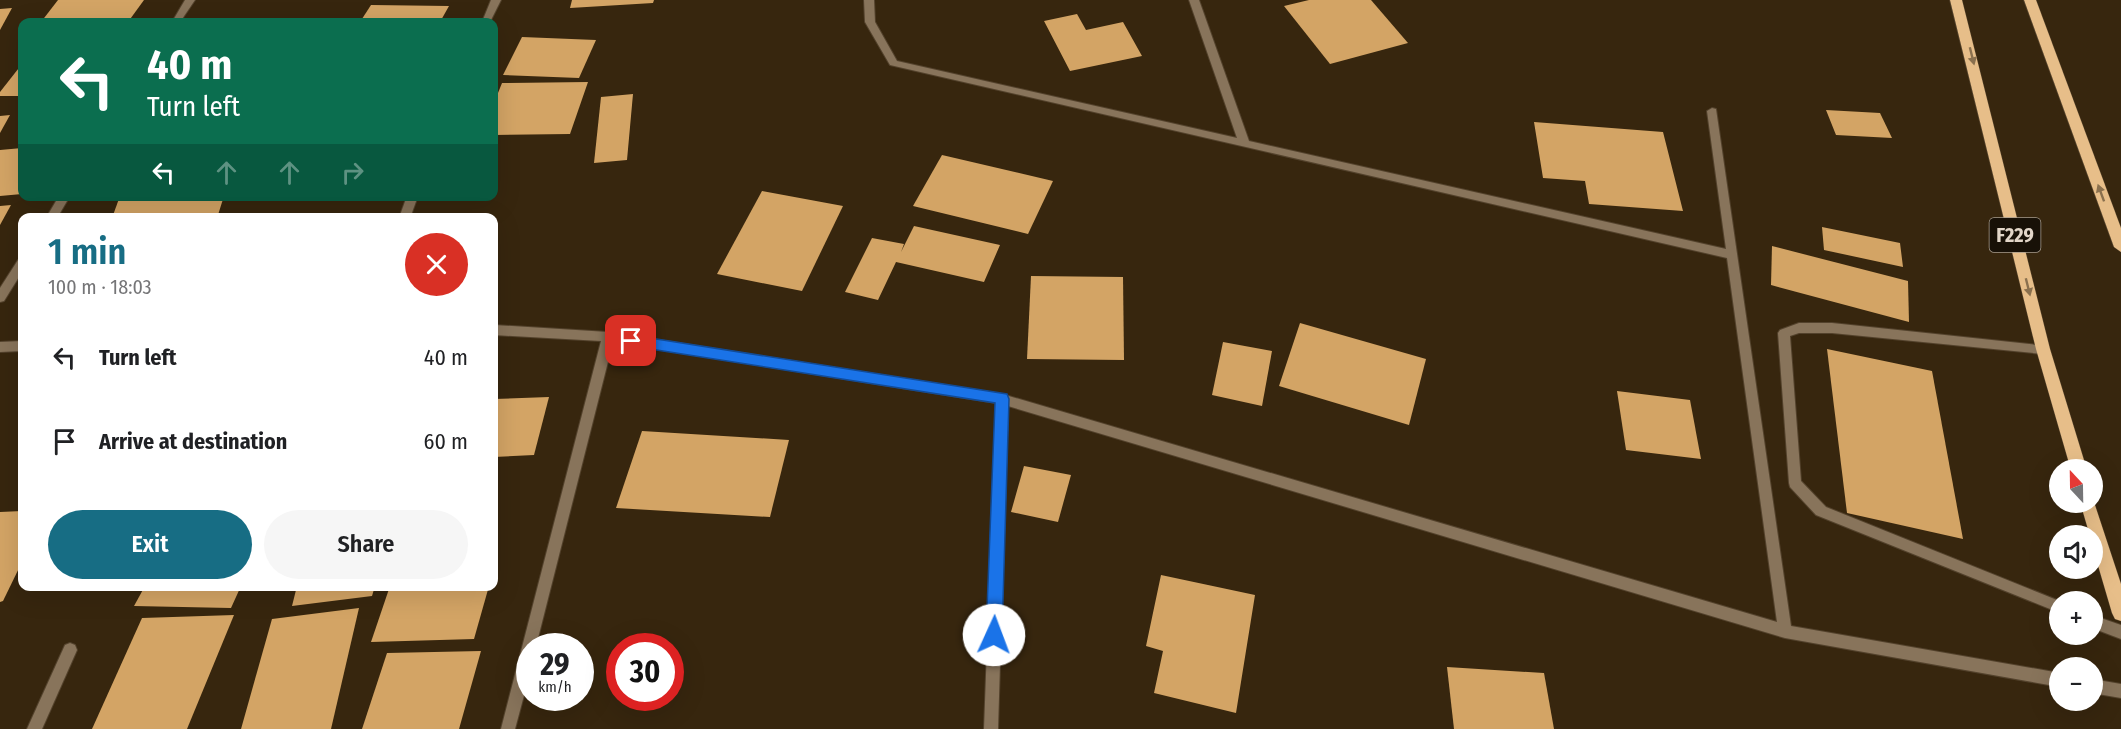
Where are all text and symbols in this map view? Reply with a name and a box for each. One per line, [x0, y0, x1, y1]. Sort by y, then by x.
text: 40 m [147, 40, 232, 90]
icon: left [48, 42, 126, 120]
one-way arrow [1967, 47, 1977, 65]
text: Turn left [147, 91, 240, 123]
icon: left [147, 156, 180, 189]
icon: ahead [210, 156, 243, 189]
icon: ahead [273, 156, 306, 189]
icon: right [336, 156, 369, 189]
one-way arrow [2095, 183, 2105, 201]
road number: F229 [1990, 218, 2040, 252]
text: 1 min [48, 230, 126, 274]
button: close [405, 233, 468, 296]
text: 100 m · 18:03 [48, 275, 152, 299]
one-way arrow [2023, 277, 2033, 296]
pin [605, 315, 656, 366]
icon: arrive [614, 324, 647, 357]
icon: left [48, 341, 81, 374]
text: Turn left [99, 344, 177, 371]
text: 40 m [424, 344, 468, 371]
icon: arrive [48, 425, 81, 458]
text: Arrive at destination [99, 428, 287, 455]
text: 60 m [424, 428, 468, 455]
north arrow [2049, 459, 2103, 513]
map controls [2049, 459, 2103, 711]
button: Exit [48, 510, 252, 579]
button: Share [264, 510, 468, 579]
button: sound [2049, 525, 2103, 579]
button: + [2049, 591, 2103, 645]
position arrow [962, 603, 1026, 667]
speed limit sign: 30 [606, 633, 684, 711]
text: 29 [540, 647, 570, 683]
button: − [2049, 657, 2103, 711]
text: km/h [538, 678, 572, 696]

